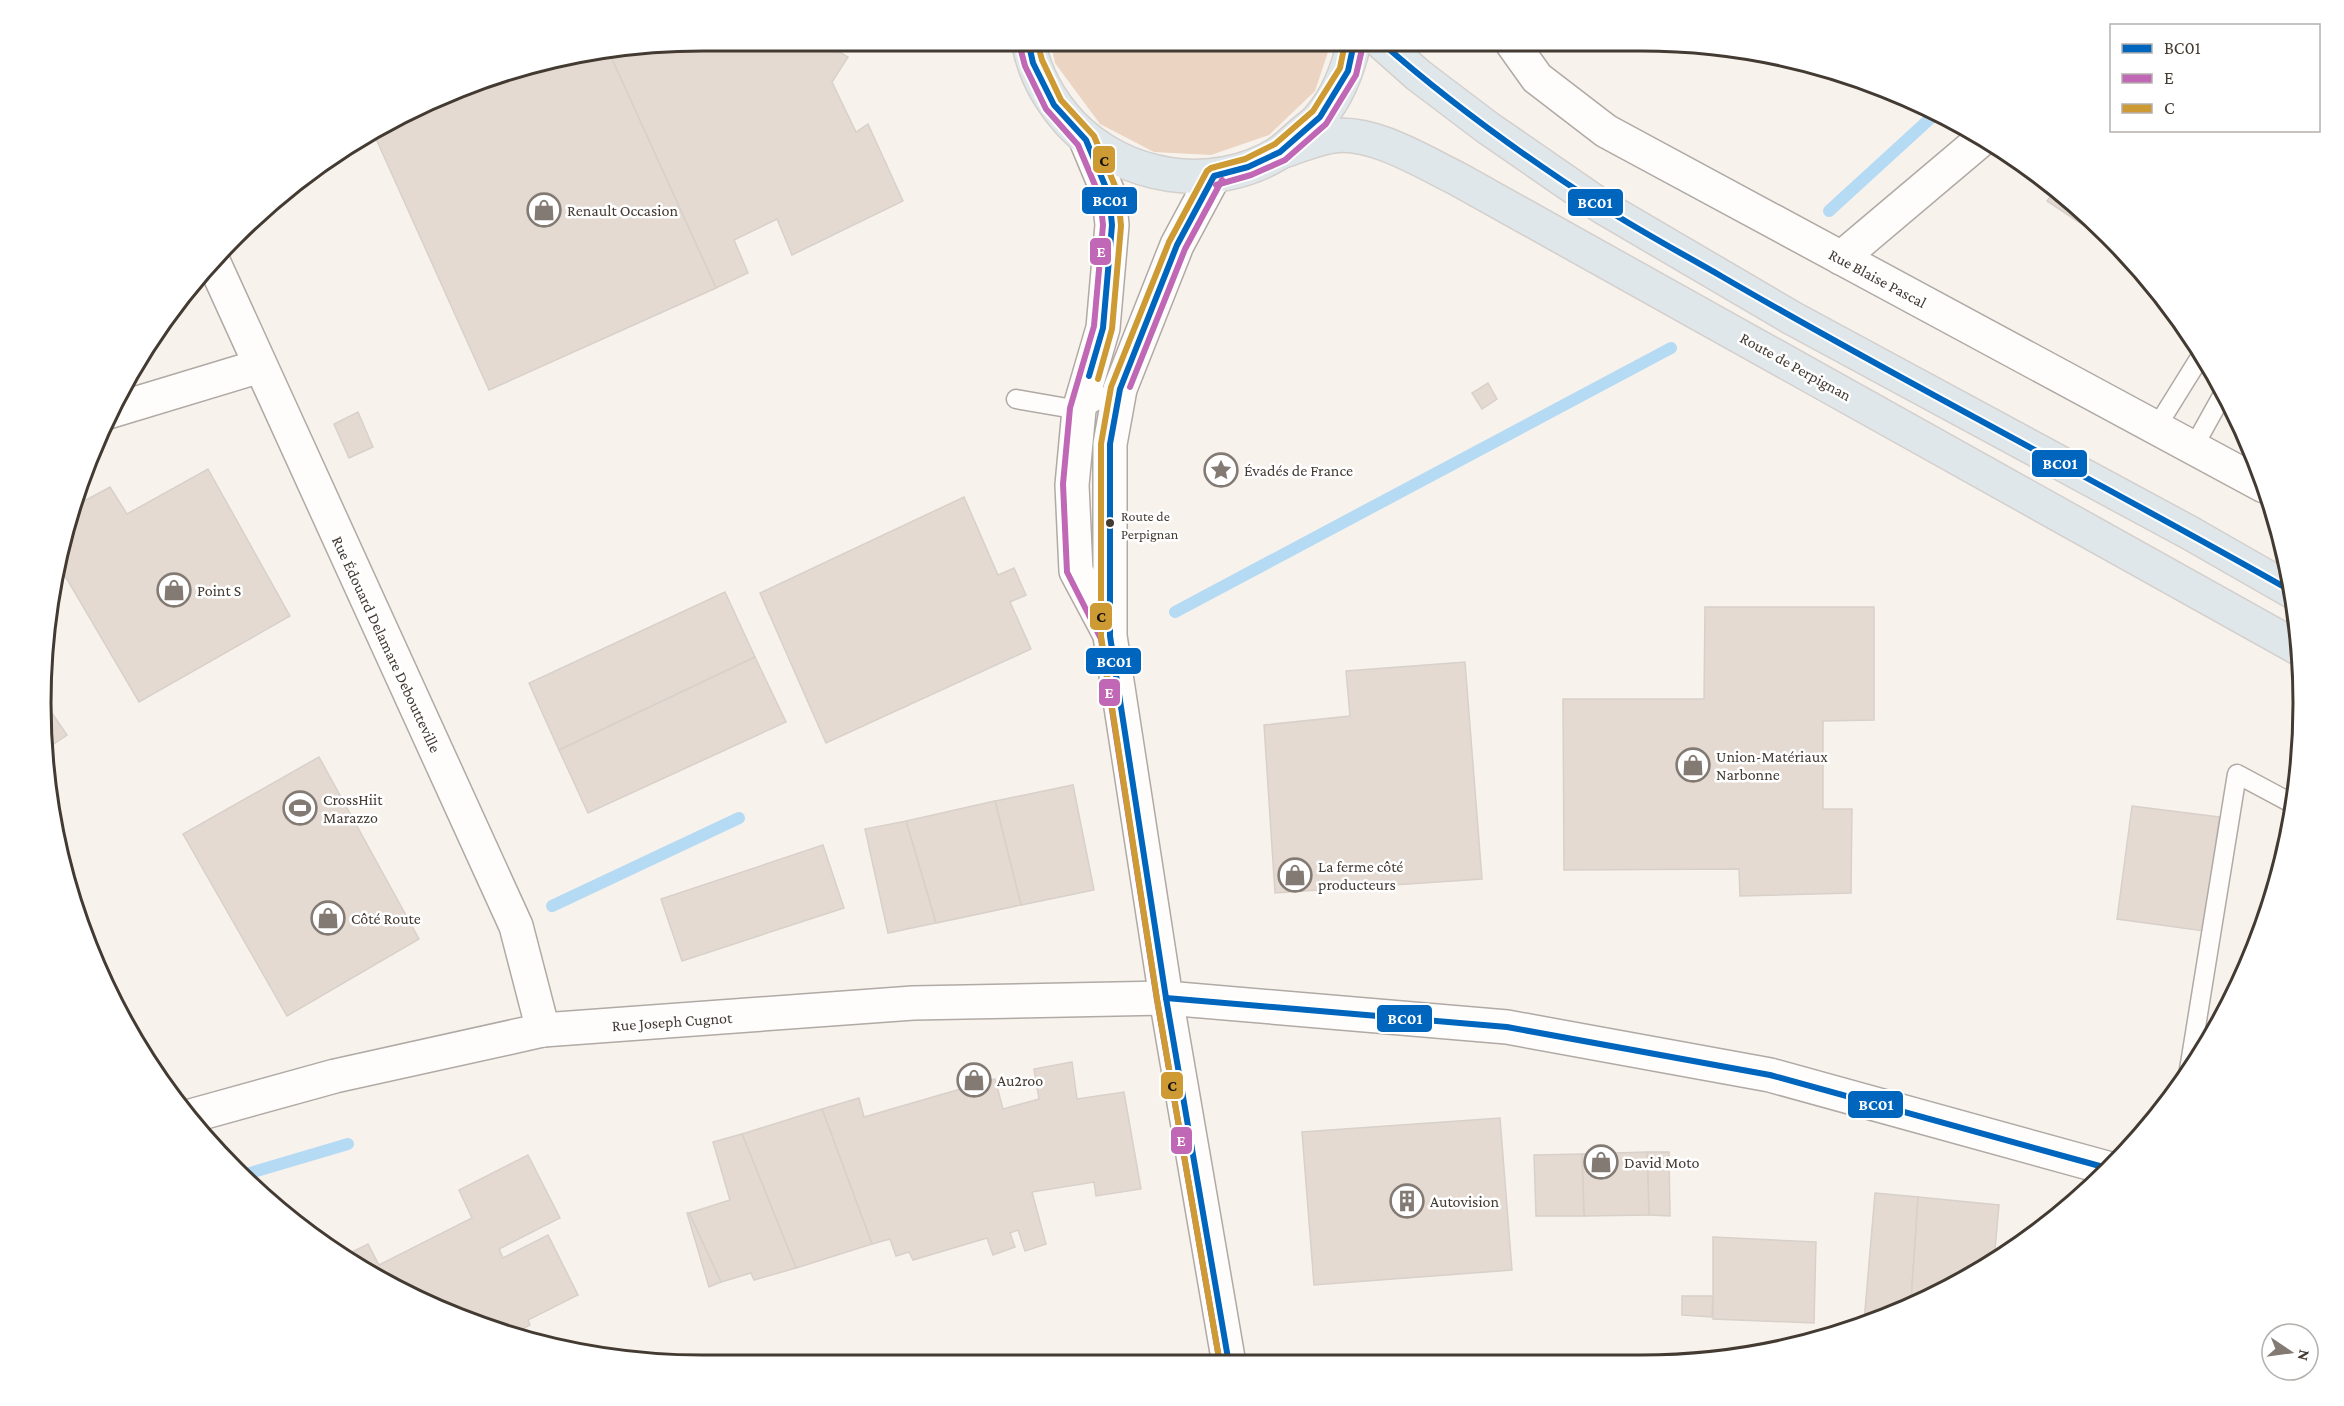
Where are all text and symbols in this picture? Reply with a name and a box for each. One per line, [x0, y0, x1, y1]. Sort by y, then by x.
legend [2110, 24, 2320, 132]
text: BC01 [2164, 38, 2201, 58]
text: E [2164, 68, 2174, 88]
text: C [2164, 98, 2175, 118]
line badge: C [1092, 145, 1116, 174]
text: C [1099, 152, 1109, 169]
line badge: BC01 [1081, 186, 1138, 215]
line badge: BC01 [1567, 188, 1624, 217]
shop icon: Renault Occasion [526, 192, 562, 228]
text: BC01 [1093, 192, 1127, 209]
text: BC01 [1578, 194, 1612, 211]
place label: Renault Occasion [567, 202, 678, 219]
line badge: E [1089, 237, 1112, 266]
text: E [1096, 243, 1106, 260]
street label: Rue Blaise Pascal [1826, 246, 1929, 311]
street label: Route de Perpignan [1737, 329, 1855, 405]
line badge: BC01 [2031, 449, 2088, 478]
place icon: Évadés de France [1203, 452, 1239, 488]
text: BC01 [2043, 455, 2077, 472]
place label: Évadés de France [1244, 462, 1353, 479]
place label: Route de Perpignan [1121, 508, 1179, 542]
marker: Route de Perpignan [1104, 517, 1116, 529]
street label: Rue Édouard Delamare Deboutteville [329, 533, 444, 755]
shop icon: Point S [156, 572, 192, 608]
place label: Point S [197, 582, 241, 599]
line badge: C [1089, 602, 1113, 631]
text: C [1096, 608, 1106, 625]
line badge: BC01 [1085, 647, 1142, 675]
text: BC01 [1097, 653, 1131, 670]
line badge: E [1098, 678, 1121, 707]
text: E [1104, 684, 1114, 701]
shop icon: Union-Matériaux Narbonne [1675, 747, 1711, 783]
place label: Union-Matériaux Narbonne [1716, 748, 1828, 783]
sports icon: CrossHiit Marazzo [282, 790, 318, 826]
place label: CrossHiit Marazzo [323, 791, 383, 826]
shop icon: La ferme côté producteurs [1277, 857, 1313, 893]
place label: La ferme côté producteurs [1318, 858, 1403, 894]
shop icon: Côté Route [310, 900, 346, 936]
place label: Côté Route [351, 910, 421, 927]
line badge: BC01 [1376, 1004, 1433, 1033]
street label: Rue Joseph Cugnot [611, 1009, 734, 1035]
text: BC01 [1388, 1010, 1422, 1027]
shop icon: Au2roo [956, 1062, 992, 1098]
line badge: C [1160, 1071, 1184, 1100]
place label: Au2roo [997, 1072, 1043, 1089]
text: C [1167, 1077, 1177, 1094]
line badge: BC01 [1847, 1090, 1904, 1119]
text: BC01 [1859, 1096, 1893, 1113]
line badge: E [1170, 1126, 1193, 1155]
text: E [1176, 1132, 1186, 1149]
shop icon: David Moto [1583, 1144, 1619, 1180]
place label: David Moto [1624, 1154, 1699, 1171]
building icon: Autovision [1389, 1183, 1425, 1219]
place label: Autovision [1430, 1193, 1500, 1210]
north arrow [2260, 1322, 2320, 1382]
text: N [2295, 1348, 2314, 1363]

